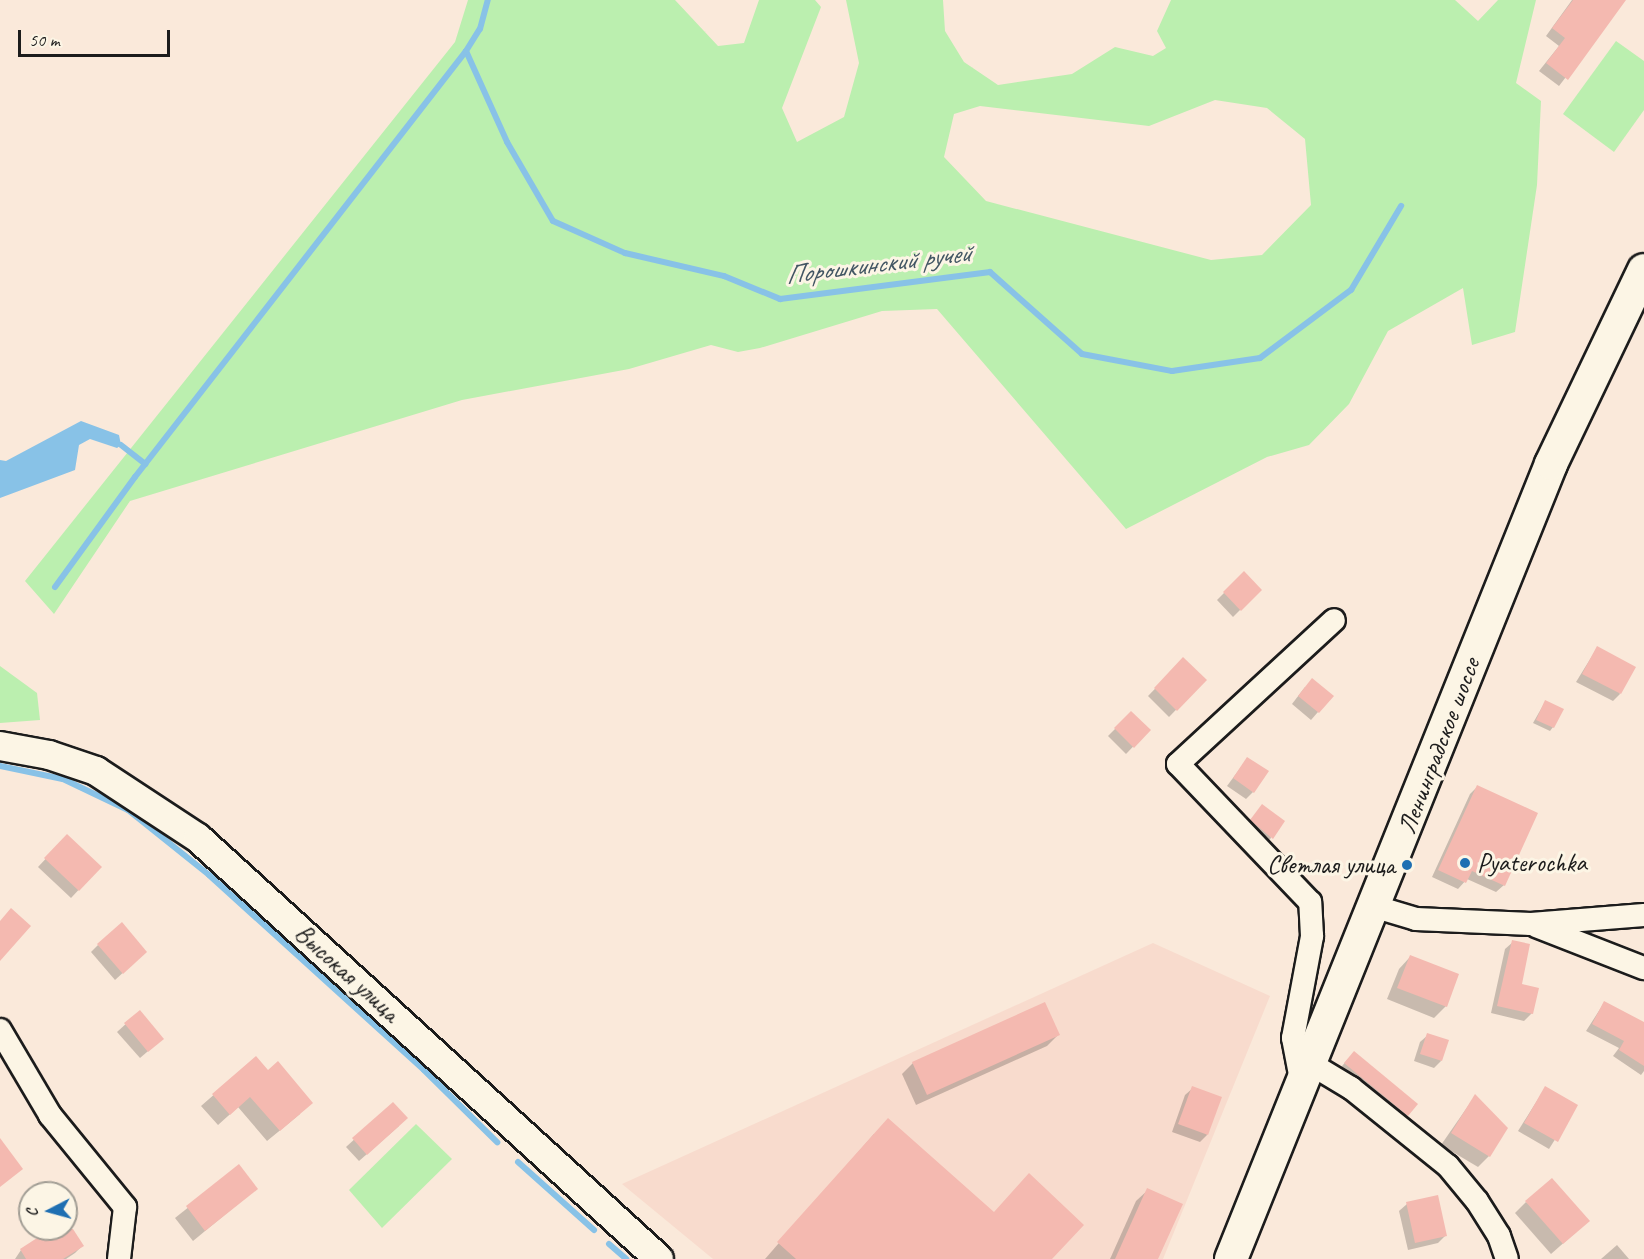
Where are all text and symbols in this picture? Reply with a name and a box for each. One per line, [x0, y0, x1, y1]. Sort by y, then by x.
scale bar [21, 18, 172, 56]
text: 50 m [29, 29, 60, 51]
water label: Порошкинский ручей [784, 237, 972, 291]
street label: Ленинградское шоссе [1391, 653, 1487, 839]
place label: Pyaterochka [1477, 847, 1587, 879]
place label: Светлая улица [1267, 849, 1395, 881]
marker: Pyaterochka [1458, 856, 1472, 870]
marker: Светлая улица [1400, 858, 1414, 872]
street label: Высокая улица [288, 918, 406, 1028]
north arrow [18, 1181, 78, 1241]
text: С [22, 1208, 42, 1218]

